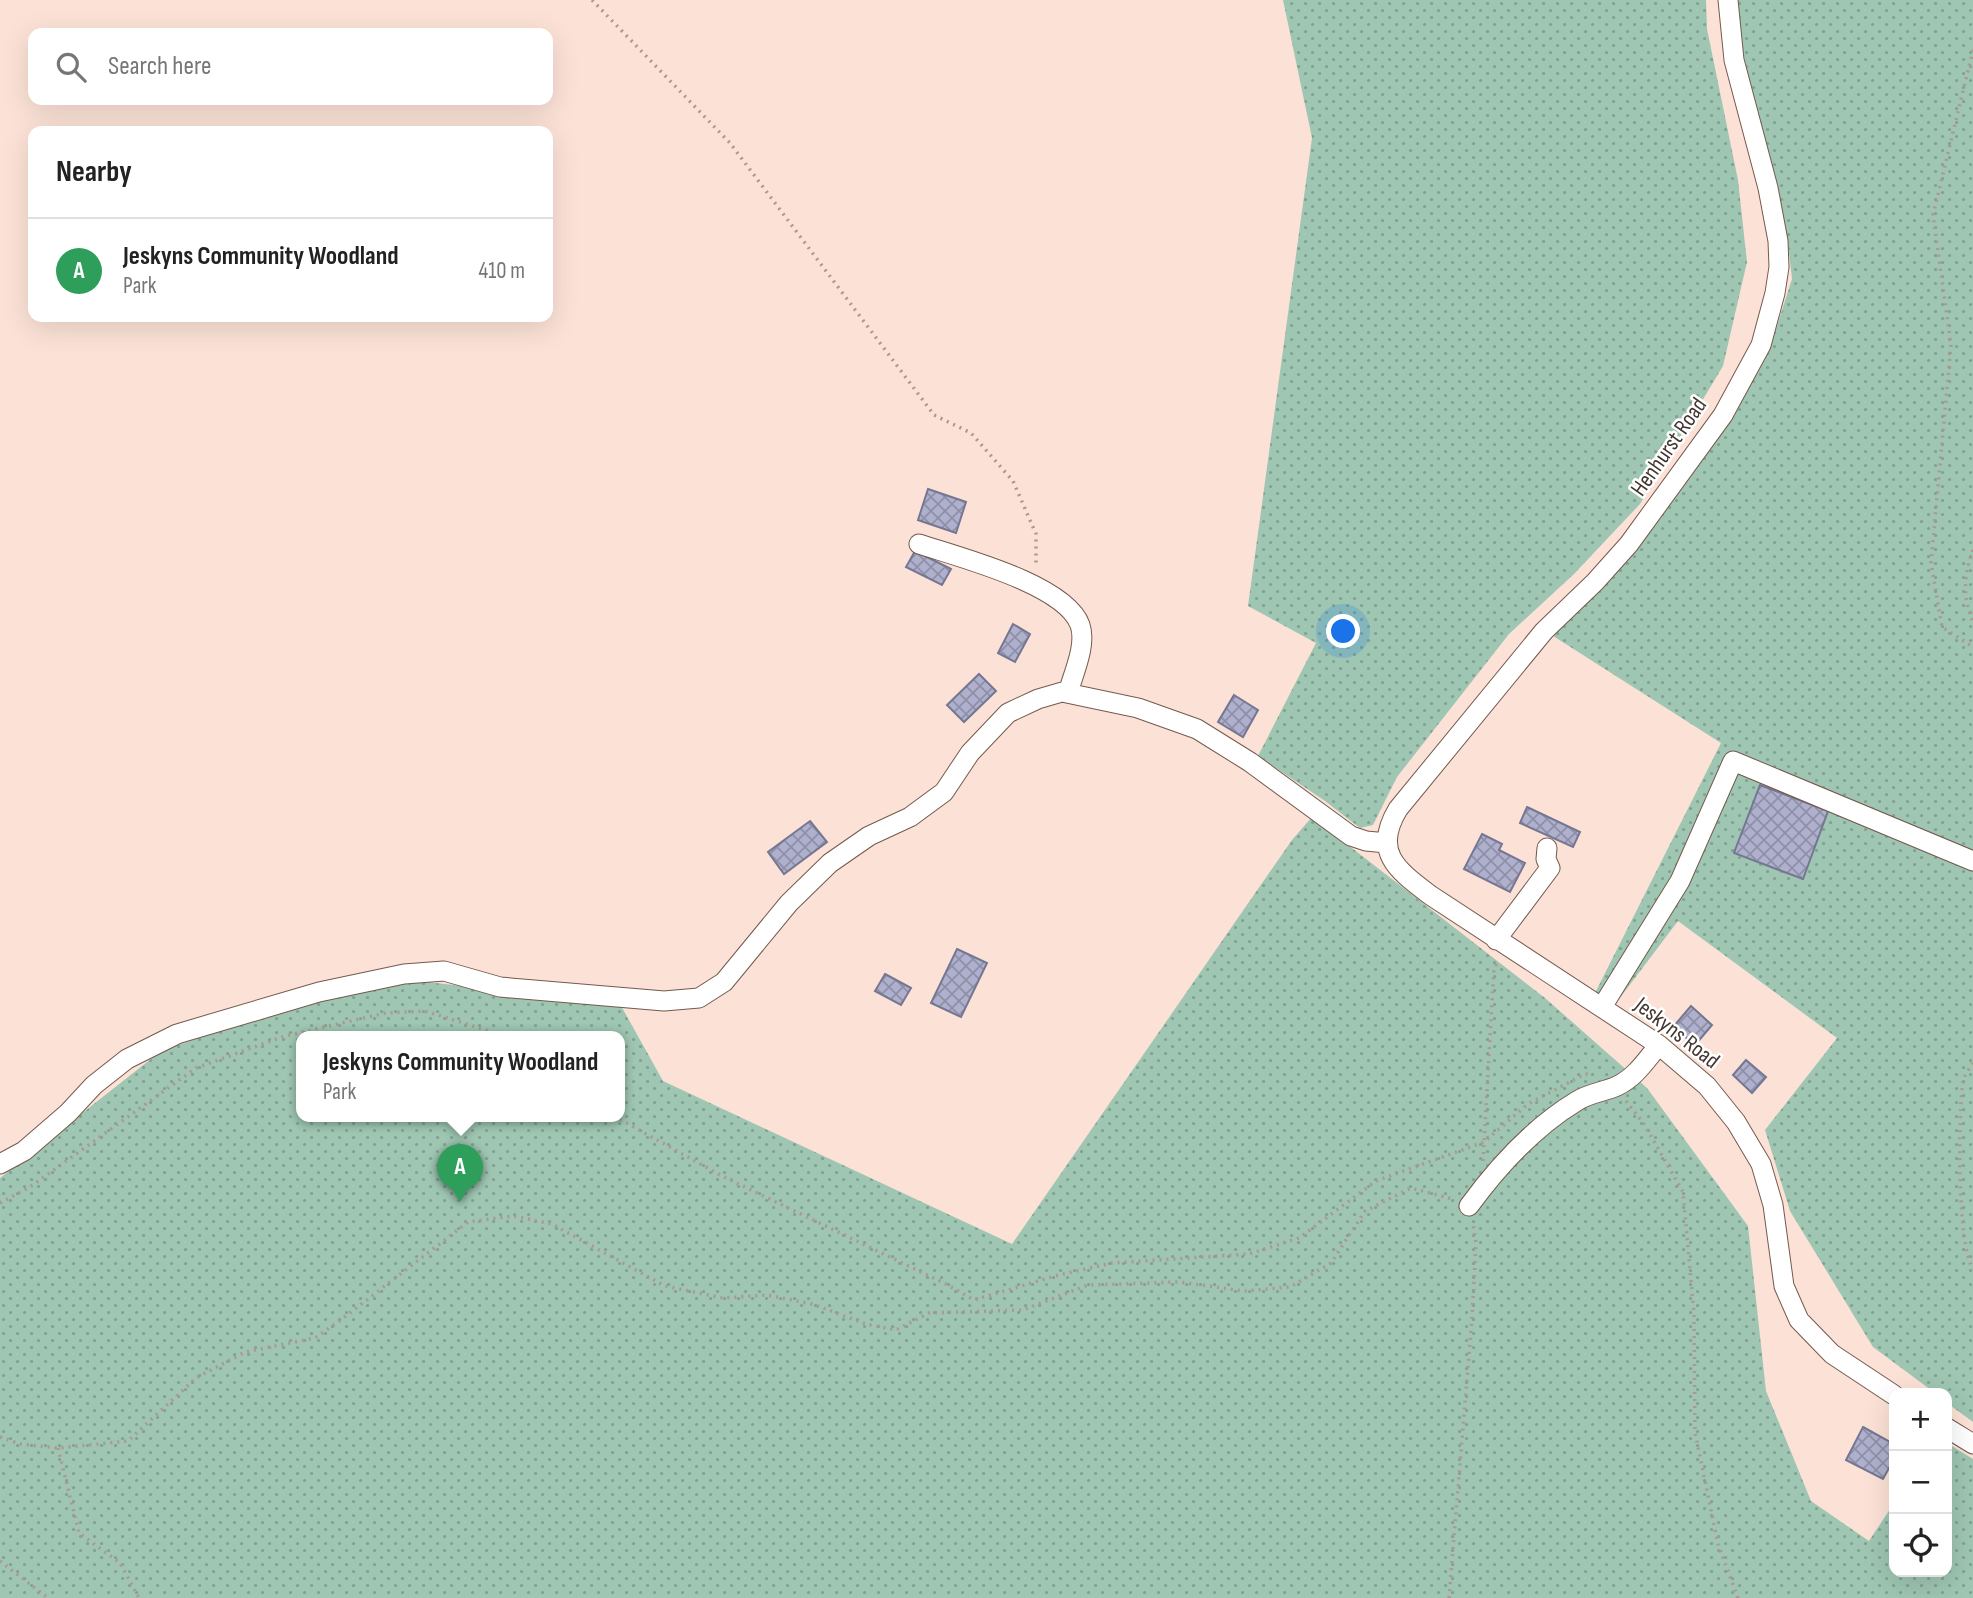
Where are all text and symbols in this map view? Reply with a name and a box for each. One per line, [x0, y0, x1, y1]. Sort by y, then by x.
search box [28, 28, 553, 105]
icon: search [52, 48, 90, 86]
text: Search here [108, 51, 211, 82]
text: Nearby [56, 154, 132, 190]
text: Jeskyns Community Woodland [123, 241, 399, 272]
text: A [74, 257, 84, 285]
text: 410 m [479, 257, 525, 285]
text: Park [123, 272, 157, 300]
street label: Henhurst Road [1625, 392, 1713, 502]
your location [1326, 614, 1360, 648]
street label: Jeskyns Road [1628, 991, 1725, 1075]
popup [296, 1031, 625, 1122]
text: Jeskyns Community Woodland [323, 1047, 598, 1078]
text: Park [323, 1078, 356, 1106]
pin: A [437, 1144, 483, 1202]
map controls [1889, 1388, 1952, 1577]
button: + [1889, 1388, 1952, 1451]
button: − [1889, 1451, 1952, 1514]
button: locate [1889, 1514, 1952, 1577]

